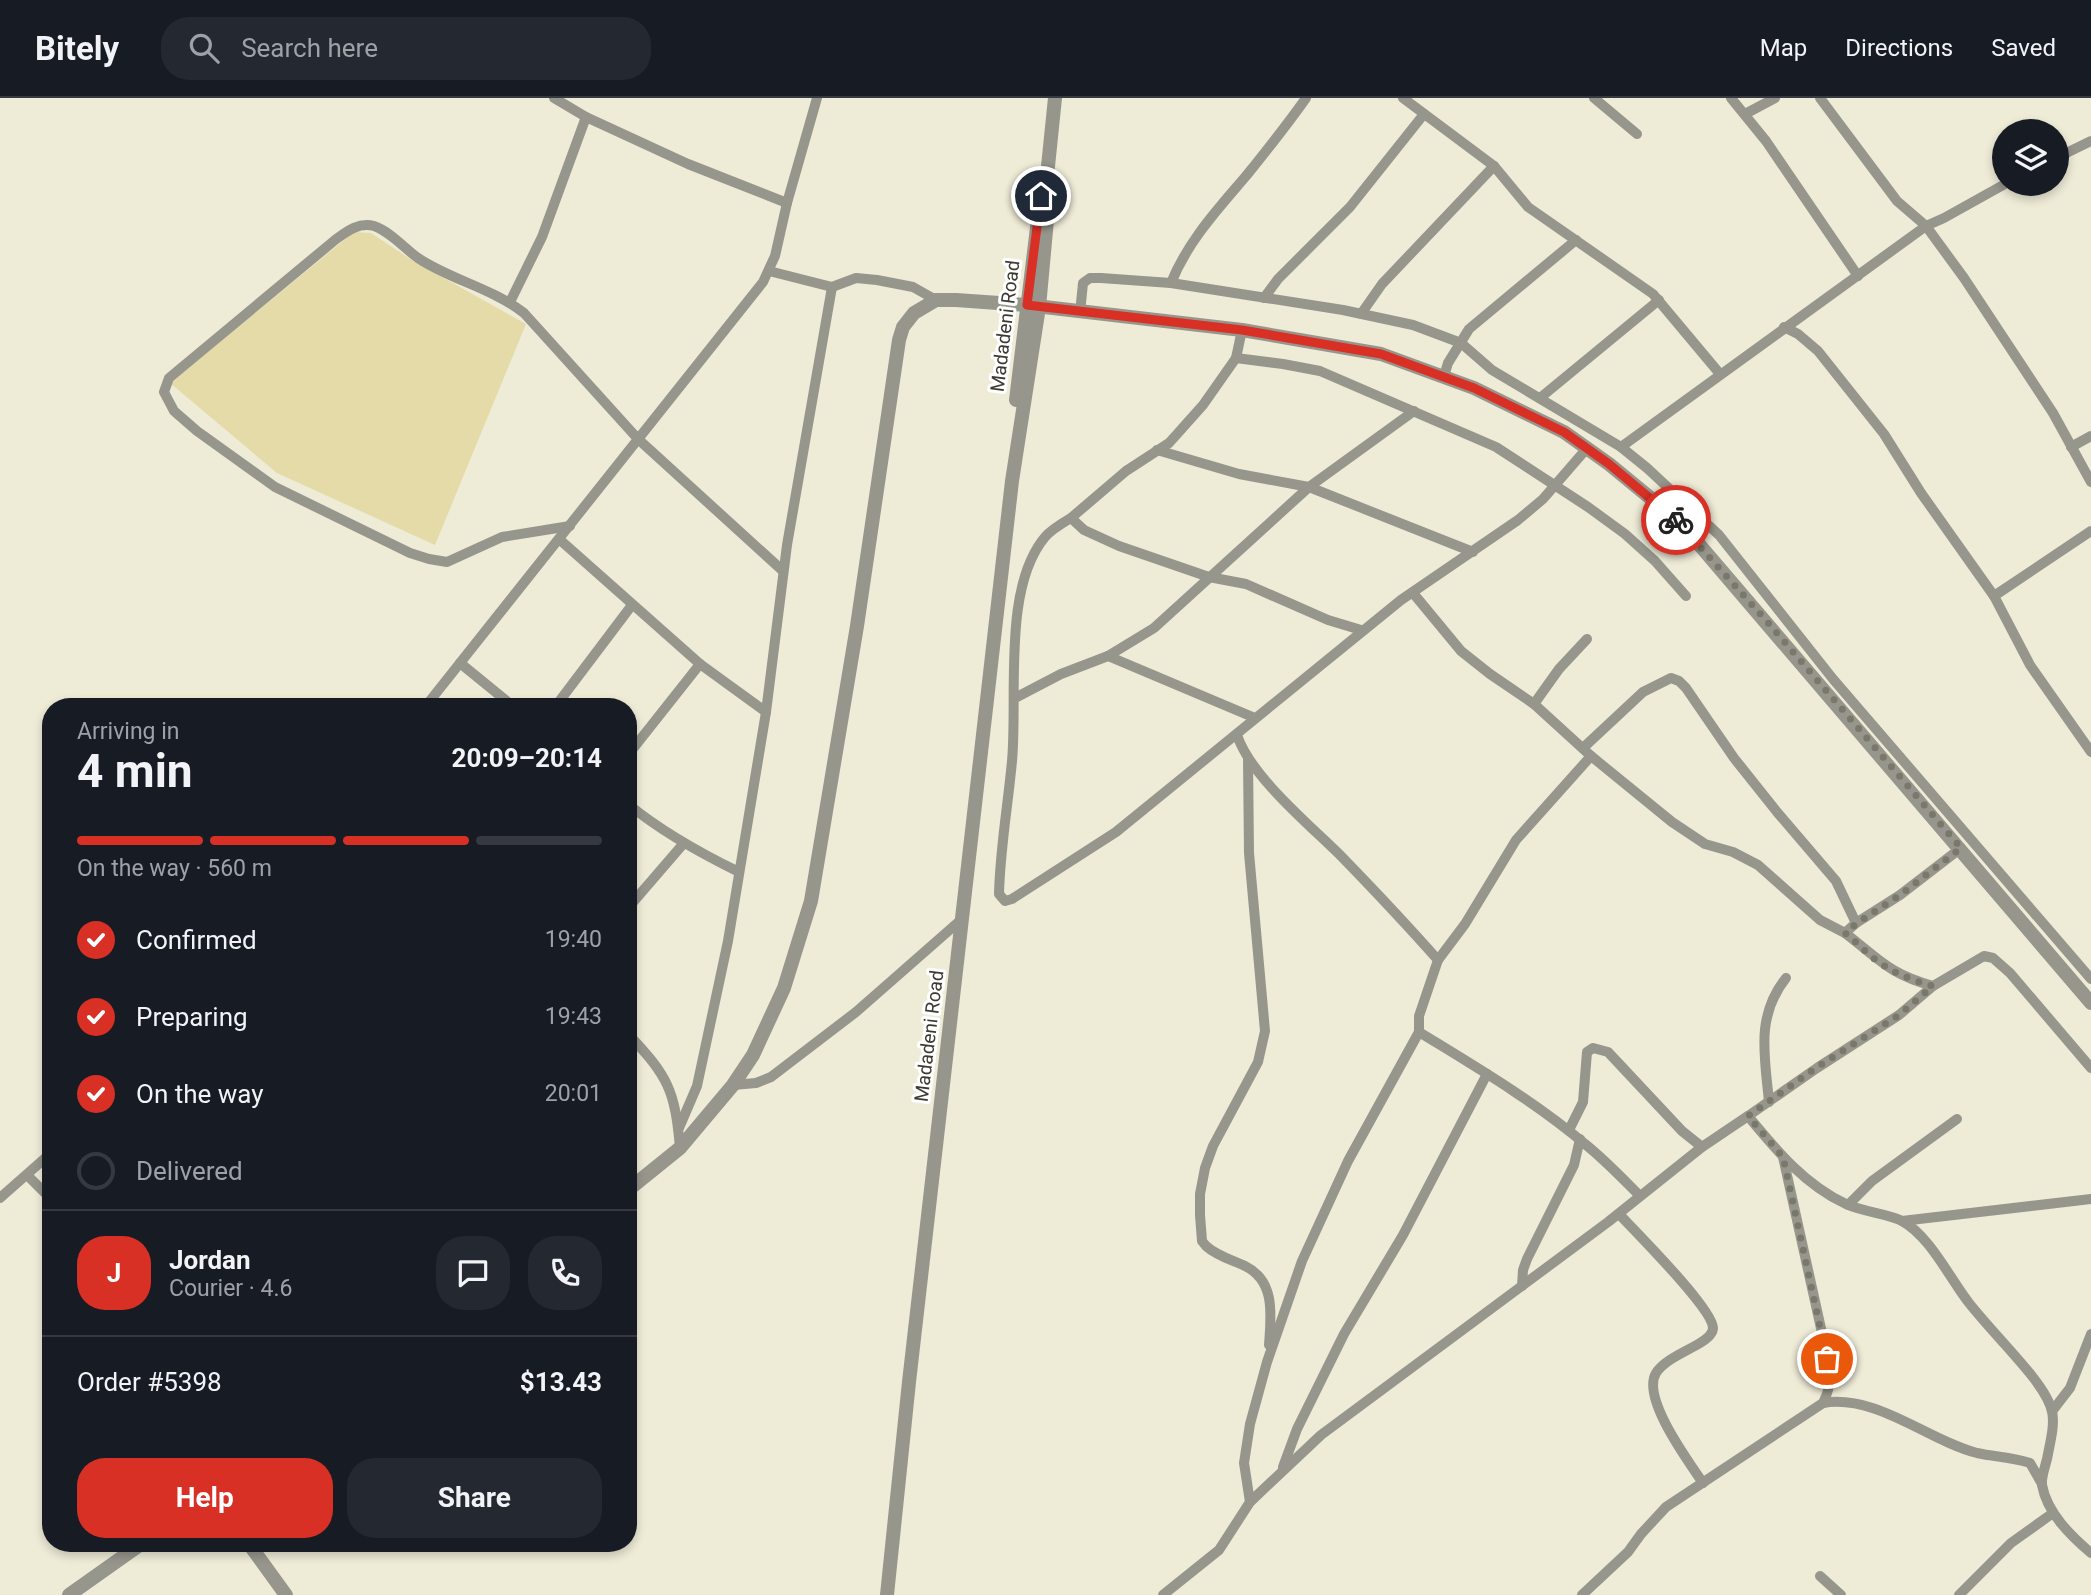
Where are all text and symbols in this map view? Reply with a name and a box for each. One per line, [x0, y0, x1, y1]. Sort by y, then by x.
search box [161, 17, 651, 80]
text: Bitely [35, 29, 119, 68]
icon: search [185, 29, 223, 67]
text: Search here [241, 33, 378, 63]
text: Map [1760, 34, 1807, 62]
text: Directions [1845, 34, 1953, 62]
text: Saved [1991, 34, 2056, 62]
map controls [1992, 119, 2069, 196]
button: layers [1992, 119, 2069, 196]
pin [1011, 166, 1071, 226]
icon: home [1022, 177, 1060, 215]
street label: Madadeni Road [986, 259, 1024, 393]
courier [1641, 485, 1711, 555]
icon: bike [1657, 501, 1695, 539]
text: Arriving in [77, 718, 180, 745]
text: 20:09–20:14 [452, 743, 602, 773]
text: 4 min [77, 744, 193, 798]
text: On the way · 560 m [77, 855, 272, 882]
icon: check [77, 921, 115, 959]
text: Confirmed [136, 925, 257, 955]
text: 19:40 [545, 926, 602, 953]
street label: Madadeni Road [910, 969, 948, 1103]
icon: check [77, 998, 115, 1036]
text: Preparing [136, 1002, 248, 1032]
text: 19:43 [545, 1003, 602, 1030]
icon: check [77, 1075, 115, 1113]
text: On the way [136, 1079, 264, 1109]
text: 20:01 [545, 1080, 602, 1107]
text: Delivered [136, 1156, 243, 1186]
button: chat [436, 1236, 510, 1310]
button: phone [528, 1236, 602, 1310]
text: Jordan [169, 1245, 251, 1275]
text: J [107, 1258, 121, 1288]
text: Courier · 4.6 [169, 1275, 292, 1302]
pin [1797, 1329, 1857, 1389]
icon: bag [1808, 1340, 1846, 1378]
text: Order #5398 [77, 1367, 222, 1397]
text: $13.43 [520, 1367, 602, 1397]
button: Help [77, 1458, 333, 1538]
button: Share [347, 1458, 602, 1538]

